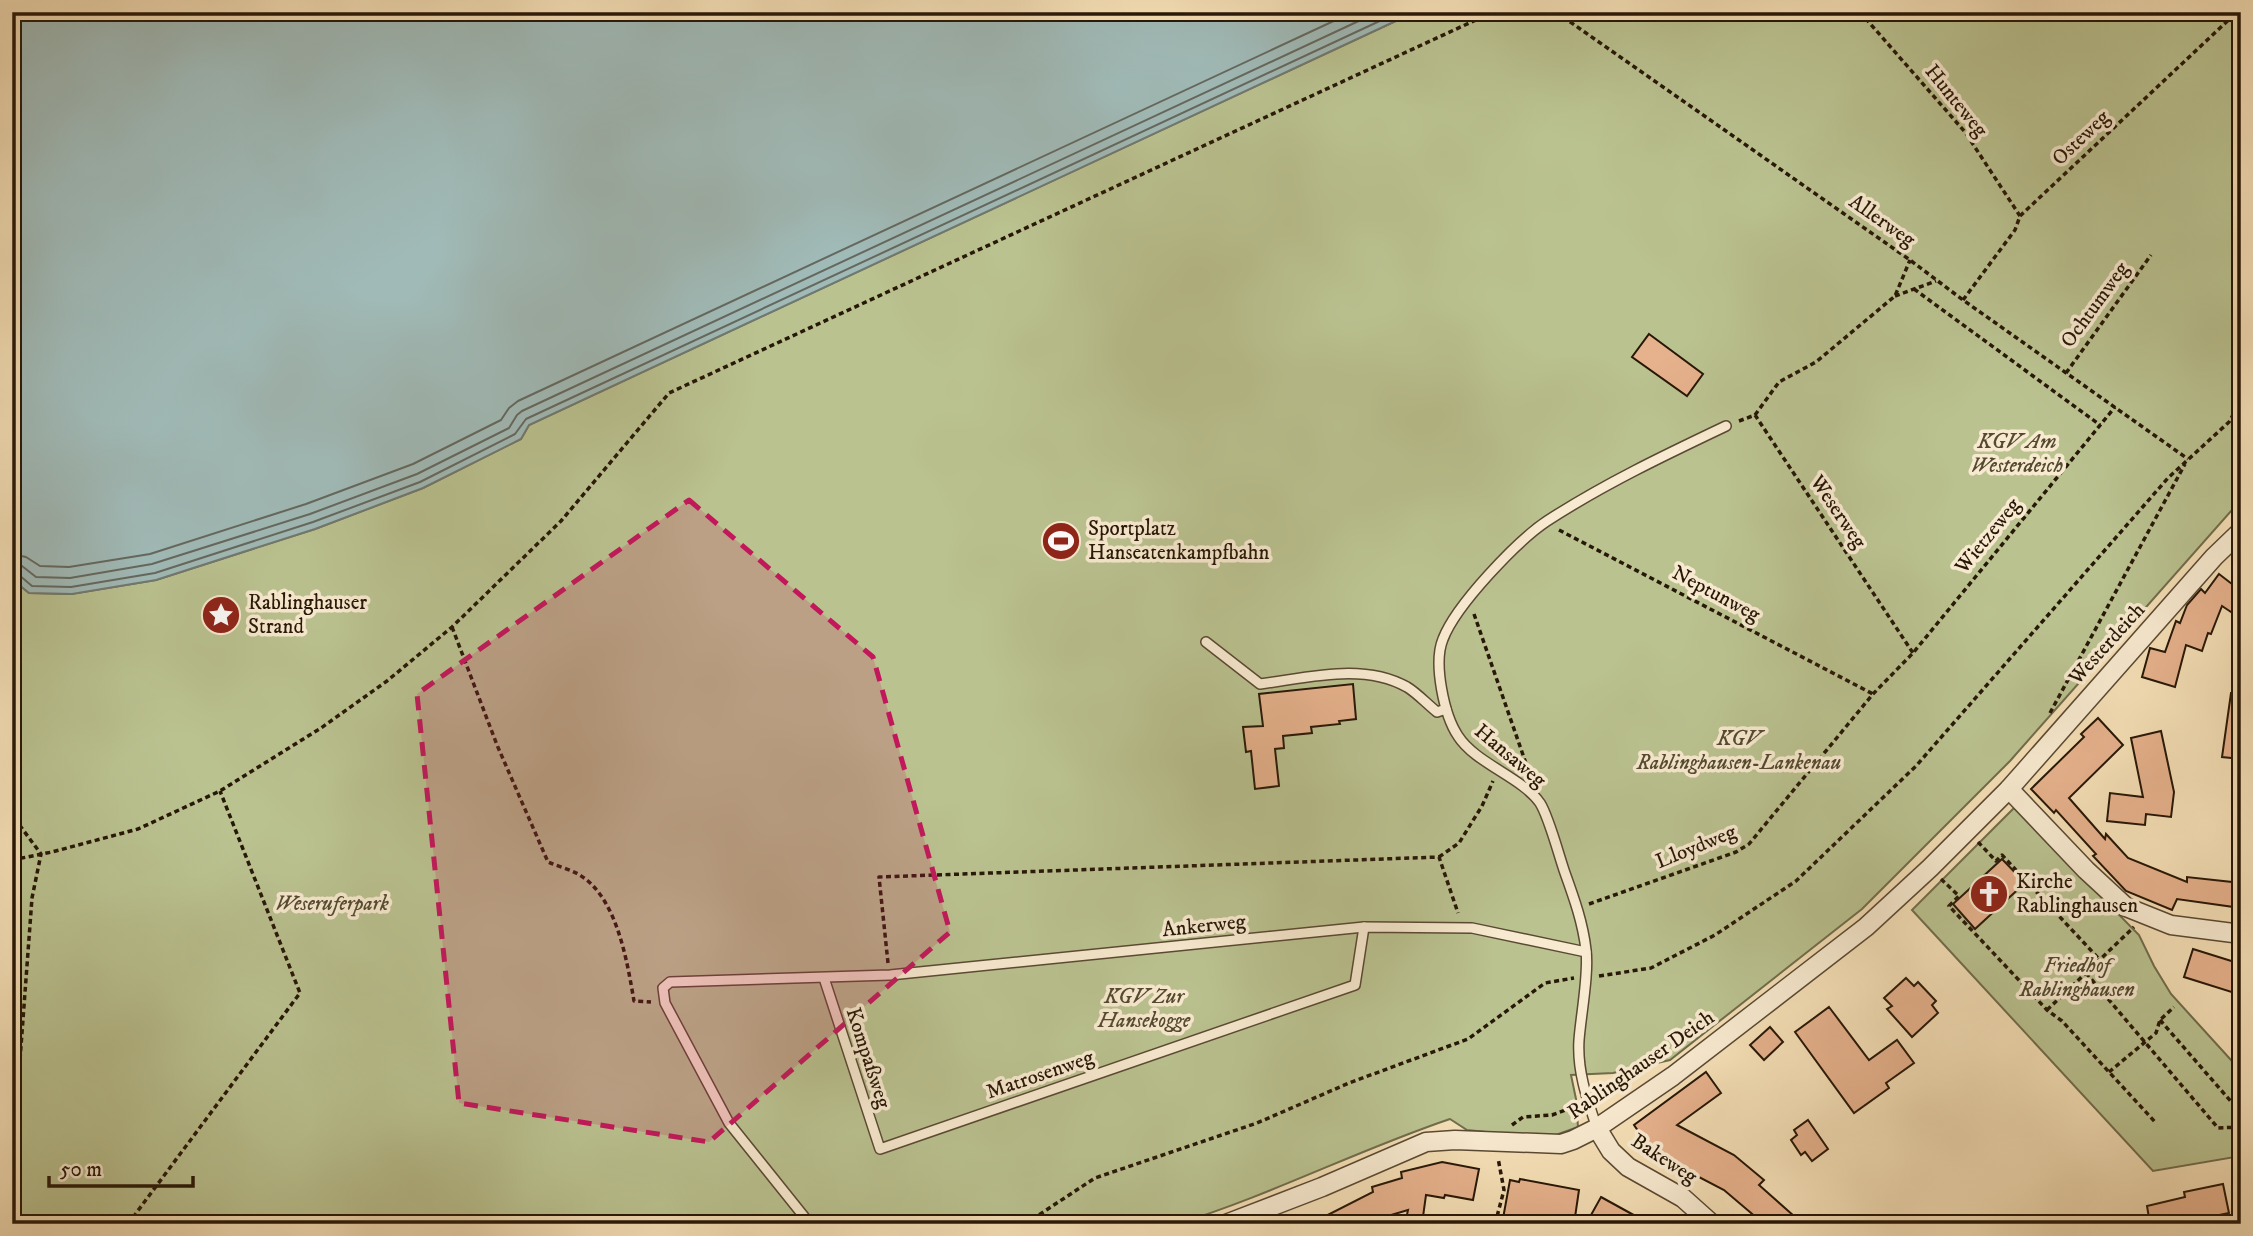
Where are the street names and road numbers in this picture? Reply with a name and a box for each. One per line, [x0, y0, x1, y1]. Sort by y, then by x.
street label: Hunteweg [1919, 59, 1994, 143]
street label: Osteweg [2047, 104, 2116, 171]
street label: Allerweg [1844, 189, 1921, 254]
street label: Ochtumweg [2055, 256, 2135, 353]
street label: Weserweg [1803, 470, 1872, 554]
street label: Wietzeweg [1949, 492, 2027, 580]
street label: Neptunweg [1667, 560, 1765, 628]
street label: Westerdeich [2063, 597, 2151, 691]
street label: Hansaweg [1469, 718, 1552, 794]
street label: Lloydweg [1652, 819, 1741, 875]
street label: Ankerweg [1161, 909, 1248, 943]
street label: Kompaßweg [839, 1004, 897, 1112]
street label: Rablinghauser Deich [1562, 1005, 1720, 1125]
street label: Matrosenweg [983, 1044, 1098, 1105]
street label: Bakeweg [1626, 1128, 1703, 1190]

